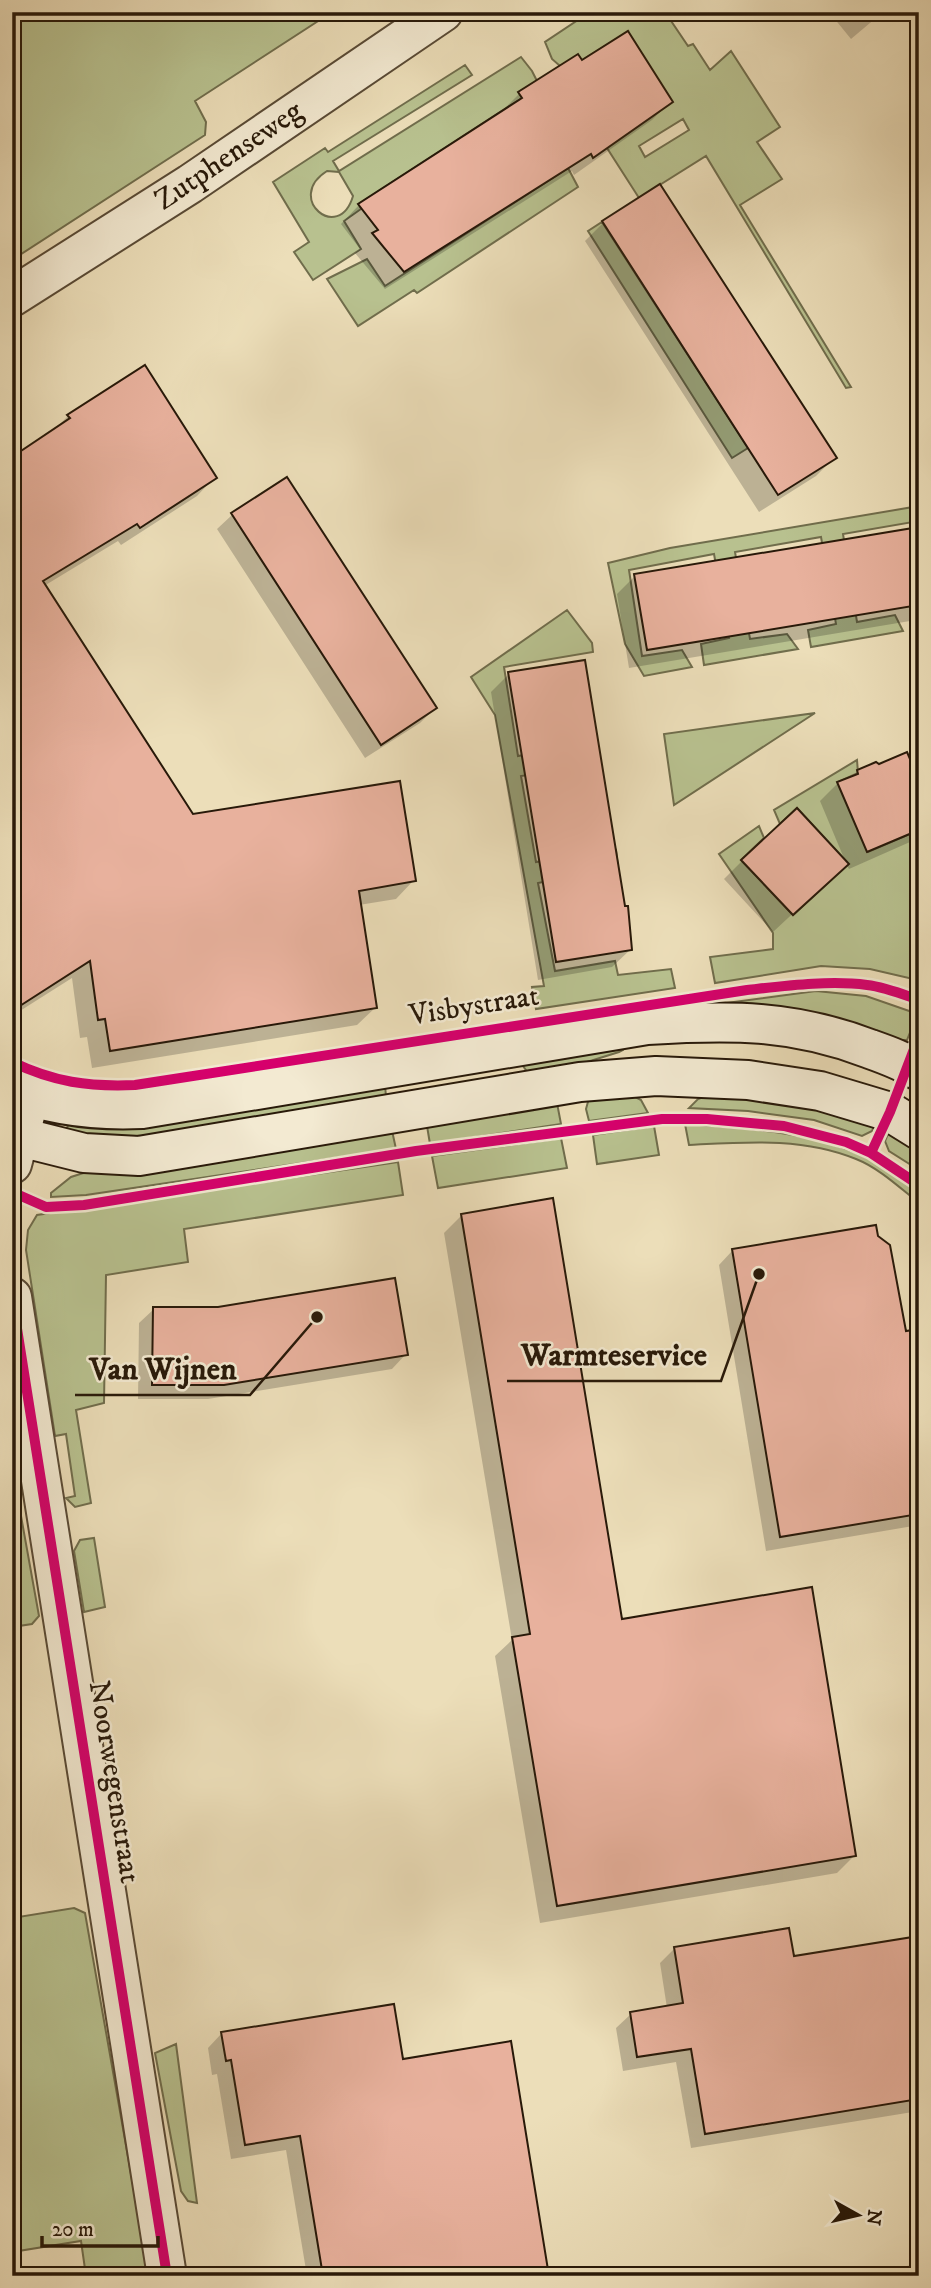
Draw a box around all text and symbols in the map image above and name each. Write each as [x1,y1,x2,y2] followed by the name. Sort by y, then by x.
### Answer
[148,93,310,219] street label: Zutphenseweg
[406,978,541,1035] street label: Visbystraat
[507,1328,721,1381] callout: Warmteservice
[520,1336,707,1376] text: Warmteservice
[75,1342,250,1395] callout: Van Wijnen
[87,1350,237,1390] text: Van Wijnen
[80,1678,148,1886] street label: Noorwegenstraat
[822,2180,892,2250] north arrow
[42,2204,158,2248] scale bar
[861,2208,886,2227] text: N
[52,2217,94,2243] text: 20 m

